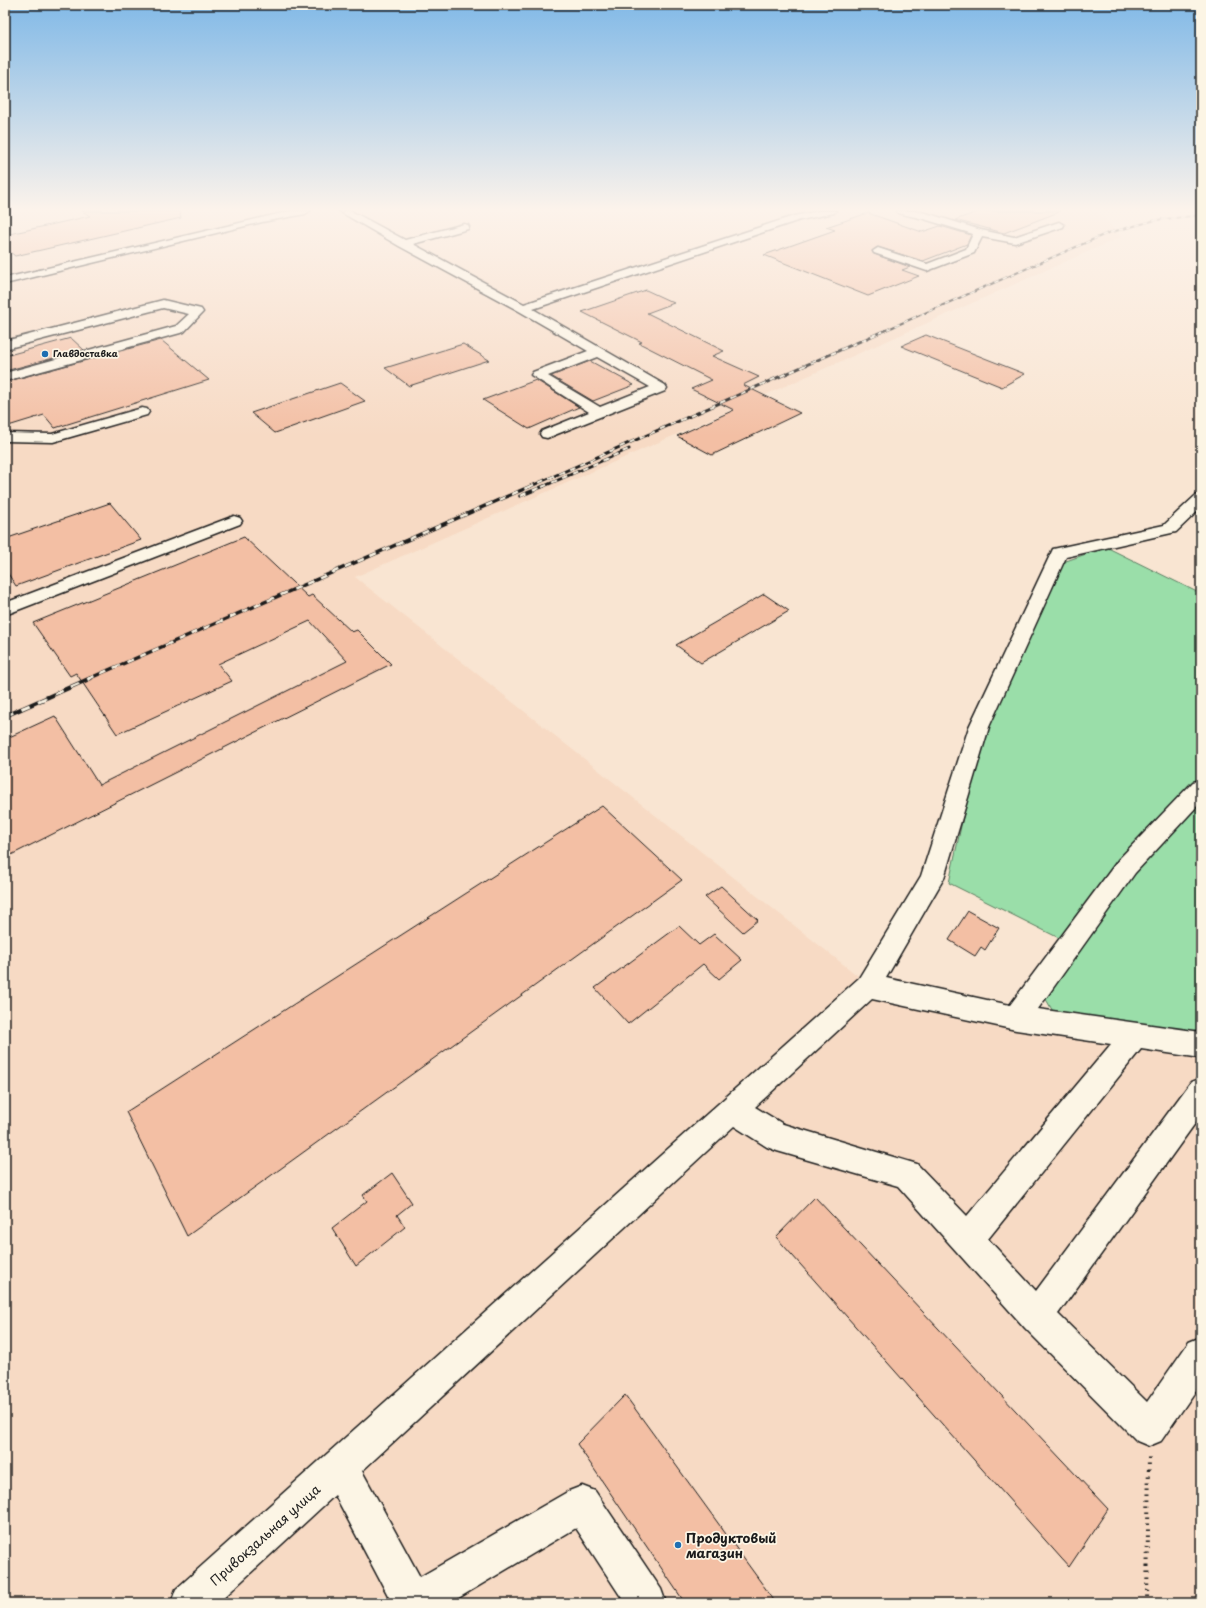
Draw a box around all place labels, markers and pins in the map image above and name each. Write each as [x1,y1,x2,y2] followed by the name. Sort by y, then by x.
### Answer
[53,346,118,360] place label: Главдоставка
[40,349,50,359] marker: Главдоставка
[686,1528,776,1562] place label: Продуктовый магазин
[673,1540,683,1550] marker: Продуктовый магазин

